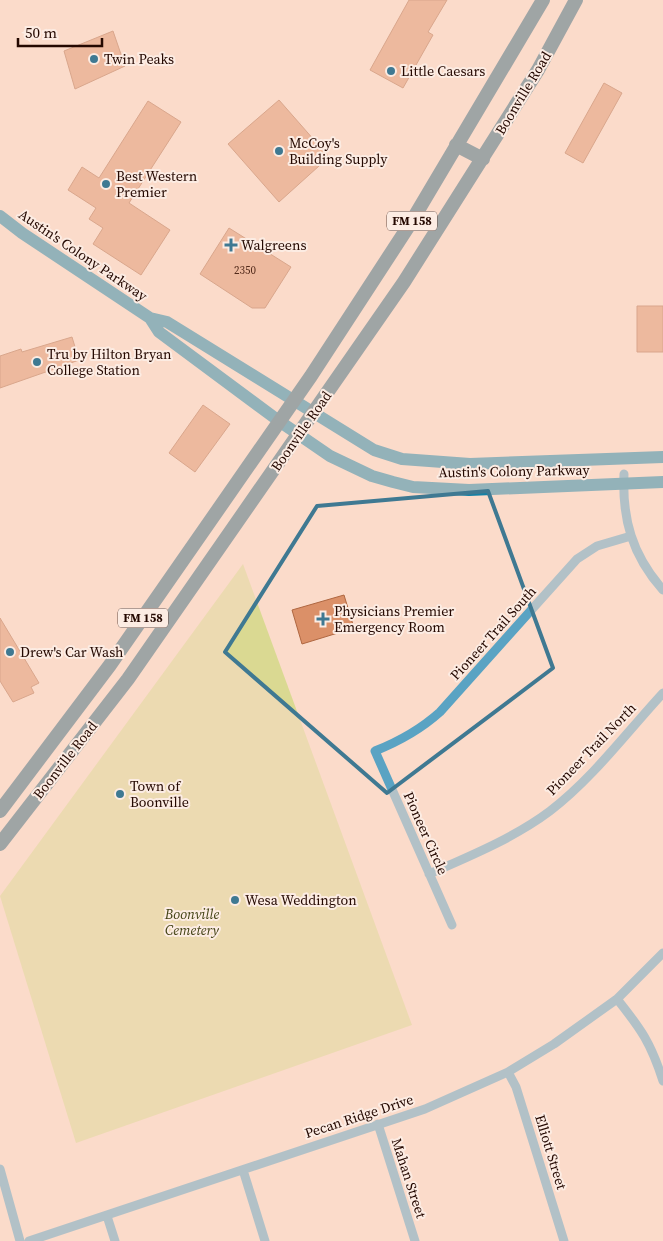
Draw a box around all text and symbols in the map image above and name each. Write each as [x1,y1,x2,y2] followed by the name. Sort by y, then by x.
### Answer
[18,15,101,47] scale bar
[25,22,57,43] text: 50 m
[490,48,556,138] street label: Boonville Road
[104,49,174,69] place label: Twin Peaks
[88,53,100,65] marker: Twin Peaks
[401,61,485,81] place label: Little Caesars
[385,65,397,77] marker: Little Caesars
[289,133,388,169] place label: McCoy's Building Supply
[273,145,285,157] marker: McCoy's Building Supply
[116,166,198,202] place label: Best Western Premier
[100,178,112,190] marker: Best Western Premier
[15,204,152,306] street label: Austin's Colony Parkway
[387,212,437,230] road number: FM 158
[241,235,307,255] place label: Walgreens
[225,239,237,251] marker: Walgreens
[234,263,256,278] house number: 2350
[47,344,172,380] place label: Tru by Hilton Bryan College Station
[31,356,43,368] marker: Tru by Hilton Bryan College Station
[266,387,336,475] street label: Boonville Road
[438,460,591,482] street label: Austin's Colony Parkway
[445,582,541,684] street label: Pioneer Trail South
[334,601,454,637] place label: Physicians Premier Emergency Room
[118,608,168,628] road number: FM 158
[316,612,330,626] marker: Physicians Premier Emergency Room
[20,642,124,662] place label: Drew's Car Wash
[4,646,16,658] marker: Drew's Car Wash
[542,698,640,800] street label: Pioneer Trail North
[28,717,102,803] street label: Boonville Road
[130,776,189,812] place label: Town of Boonville
[114,788,126,800] marker: Town of Boonville
[399,788,453,878] street label: Pioneer Circle
[245,890,357,910] place label: Wesa Weddington
[229,894,241,906] marker: Wesa Weddington
[164,904,219,940] park label: Boonville Cemetery
[302,1089,416,1143] street label: Pecan Ridge Drive
[530,1112,572,1192] street label: Elliott Street
[387,1135,431,1221] street label: Mahan Street

